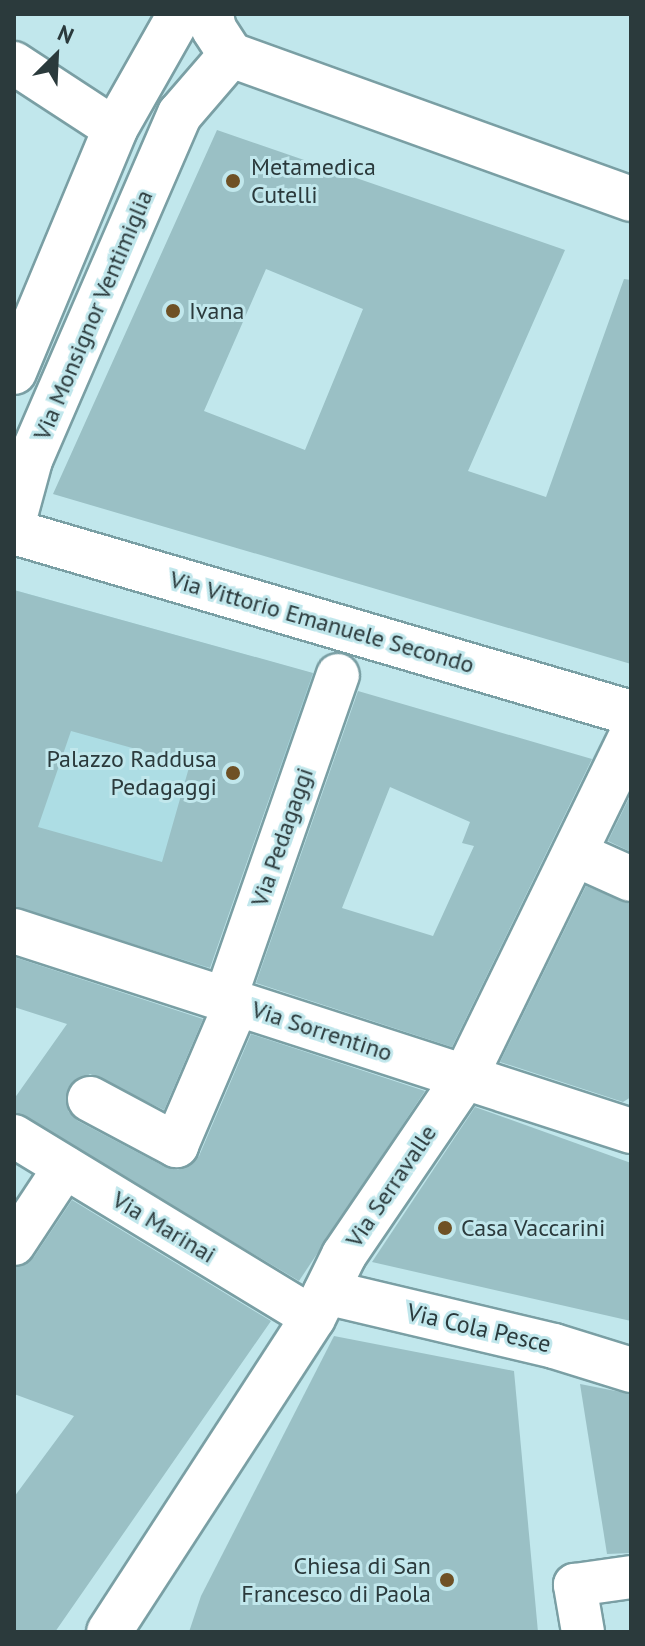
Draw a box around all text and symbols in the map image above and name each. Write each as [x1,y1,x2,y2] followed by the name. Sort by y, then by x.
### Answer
[16,16,96,96] north arrow
[53,18,78,50] text: N
[251,153,376,209] place label: Metamedica Cutelli
[222,170,244,192] marker: Metamedica Cutelli
[27,185,159,445] street label: Via Monsignor Ventimiglia
[189,297,244,325] place label: Ivana
[164,302,182,320] marker: Ivana
[166,565,478,679] street label: Via Vittorio Emanuele Secondo
[47,745,217,801] place label: Palazzo Raddusa Pedagaggi
[224,764,242,782] marker: Palazzo Raddusa Pedagaggi
[245,764,319,910] street label: Via Pedagaggi
[248,995,396,1067] street label: Via Sorrentino
[340,1119,442,1253] street label: Via Serravalle
[107,1185,221,1269] street label: Via Marinai
[461,1214,606,1242] place label: Casa Vaccarini
[436,1219,454,1237] marker: Casa Vaccarini
[404,1297,554,1359] street label: Via Cola Pesce
[241,1552,431,1608] place label: Chiesa di San Francesco di Paola
[438,1571,456,1589] marker: Chiesa di San Francesco di Paola

